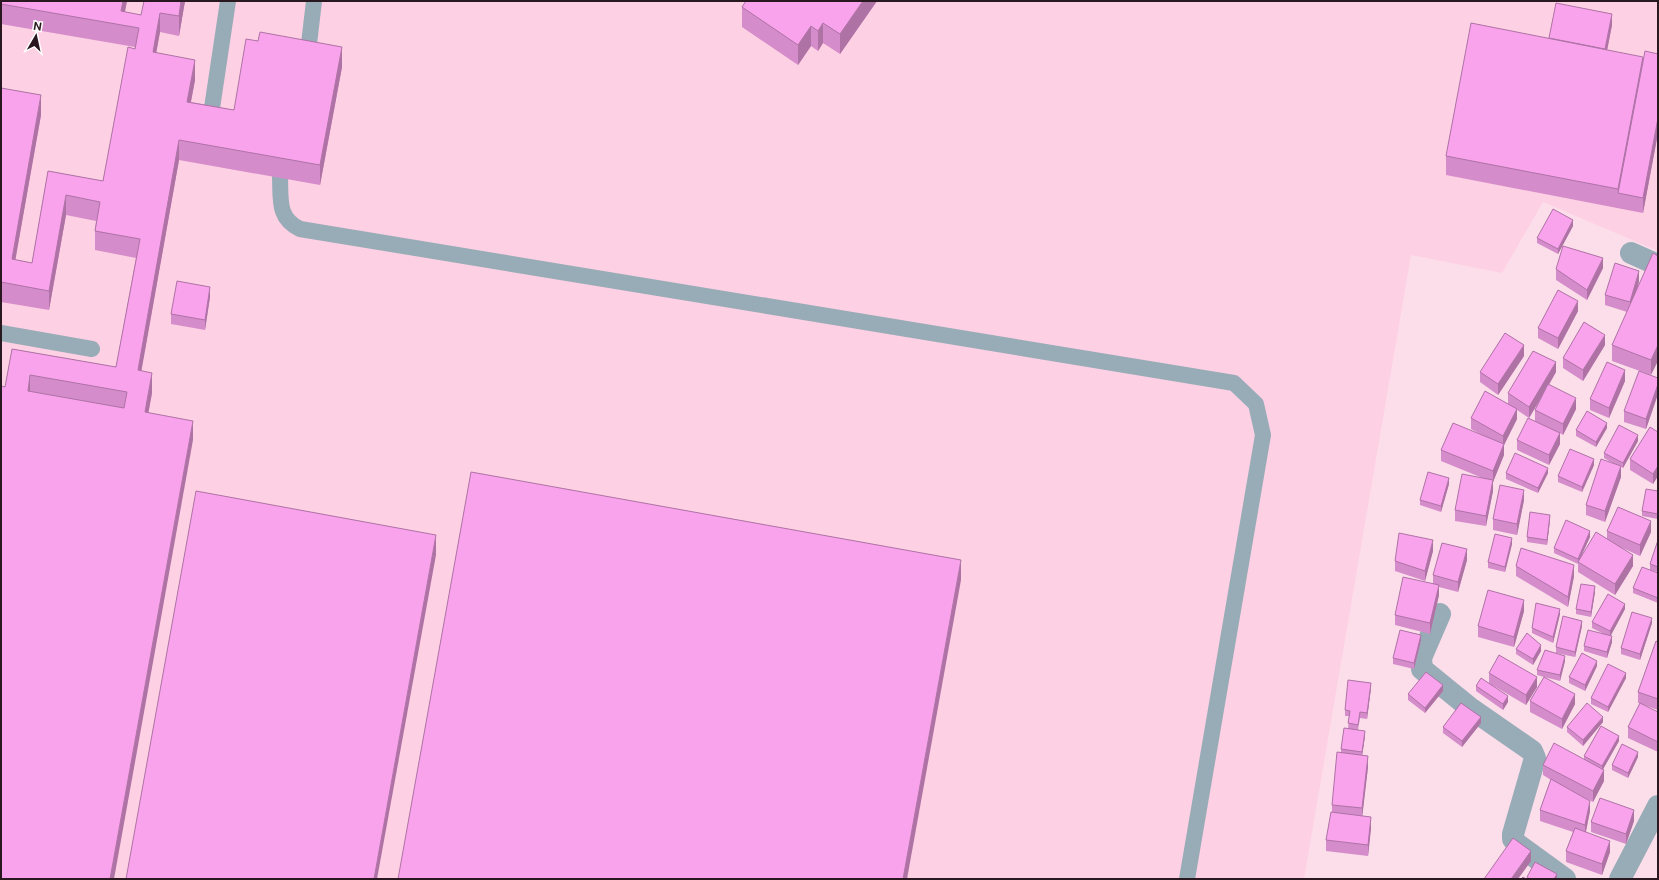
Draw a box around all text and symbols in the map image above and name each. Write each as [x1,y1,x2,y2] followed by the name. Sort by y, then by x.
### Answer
[16,16,56,56] north arrow
[32,20,43,33] text: N

